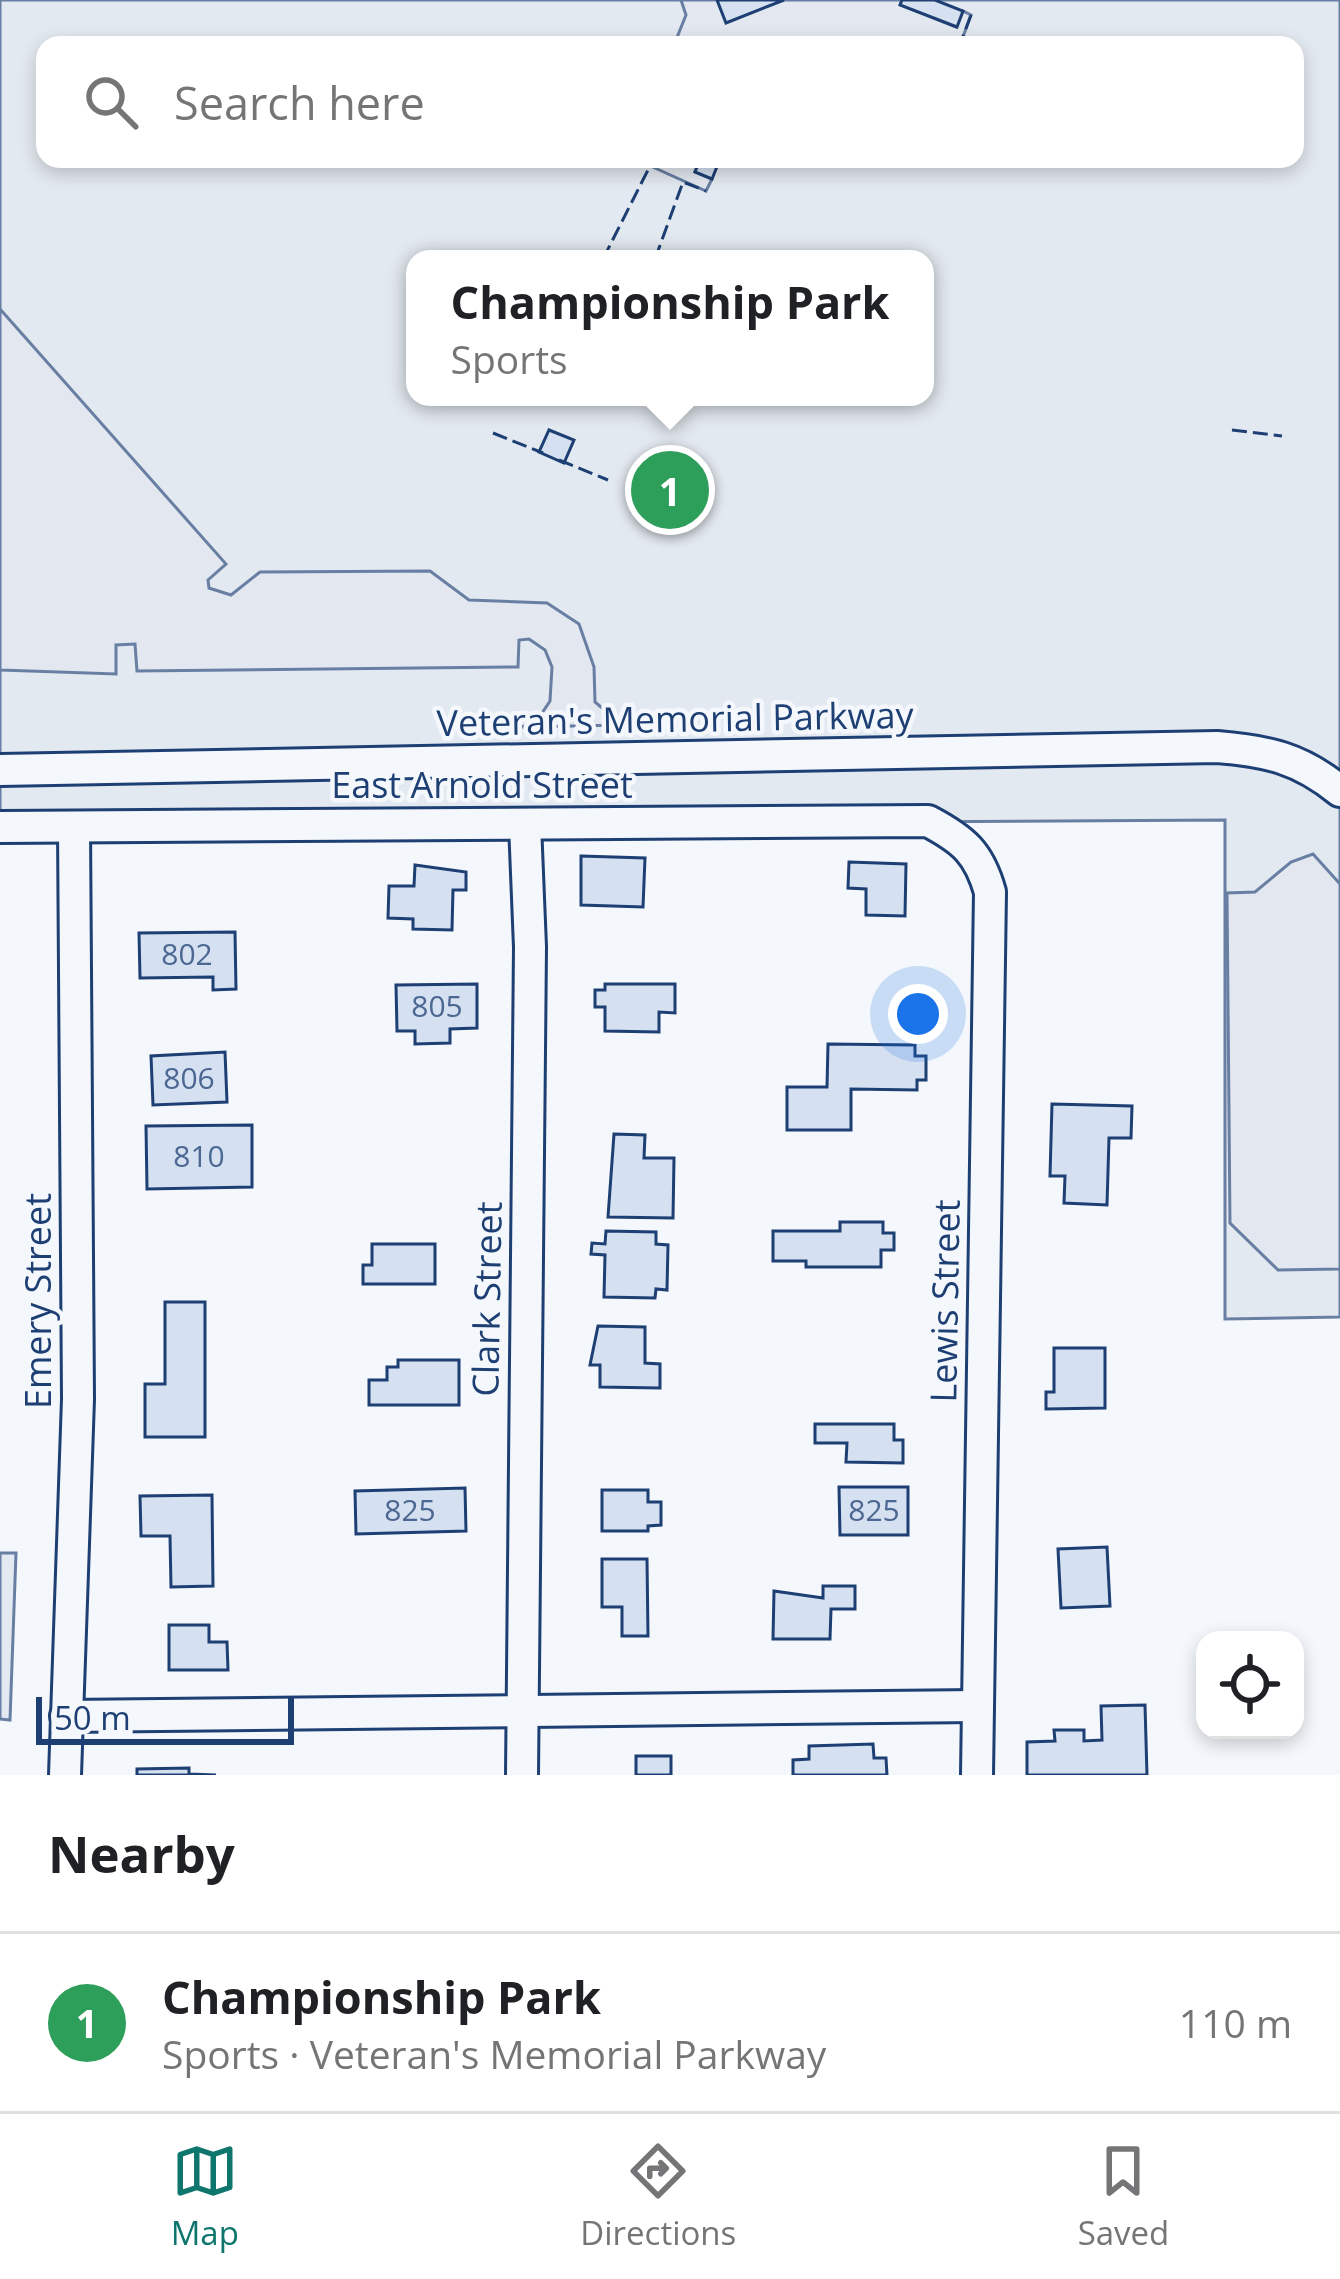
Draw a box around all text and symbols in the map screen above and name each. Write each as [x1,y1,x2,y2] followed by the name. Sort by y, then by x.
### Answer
[36,36,1304,168] search box
[78,69,144,135] icon: search
[174,72,425,133] text: Search here
[406,250,934,406] popup
[451,271,889,332] text: Championship Park
[451,332,568,385] text: Sports
[631,445,709,535] pin: 1
[436,690,915,747] street label: Veteran's Memorial Parkway
[331,760,633,809] street label: East Arnold Street
[161,933,213,974] house number: 802
[888,984,948,1044] your location
[411,985,463,1026] house number: 805
[163,1057,215,1098] house number: 806
[173,1135,225,1176] house number: 810
[13,1193,62,1409] street label: Emery Street
[918,1199,971,1403] street label: Lewis Street
[460,1201,513,1397] street label: Clark Street
[384,1489,436,1530] house number: 825
[848,1489,900,1530] house number: 825
[1196,1631,1304,1739] map controls
[1196,1631,1304,1739] button: locate
[36,1691,294,1744] scale bar
[54,1695,131,1740] text: 50 m
[48,1818,235,1888] text: Nearby
[162,1966,601,2027] text: Championship Park
[76,1996,98,2049] text: 1
[1179,1996,1292,2049] text: 110 m
[162,2027,826,2080] text: Sports · Veteran's Memorial Parkway
[171,2138,239,2255] tab: Map
[580,2138,736,2255] tab: Directions
[1078,2138,1169,2255] tab: Saved

